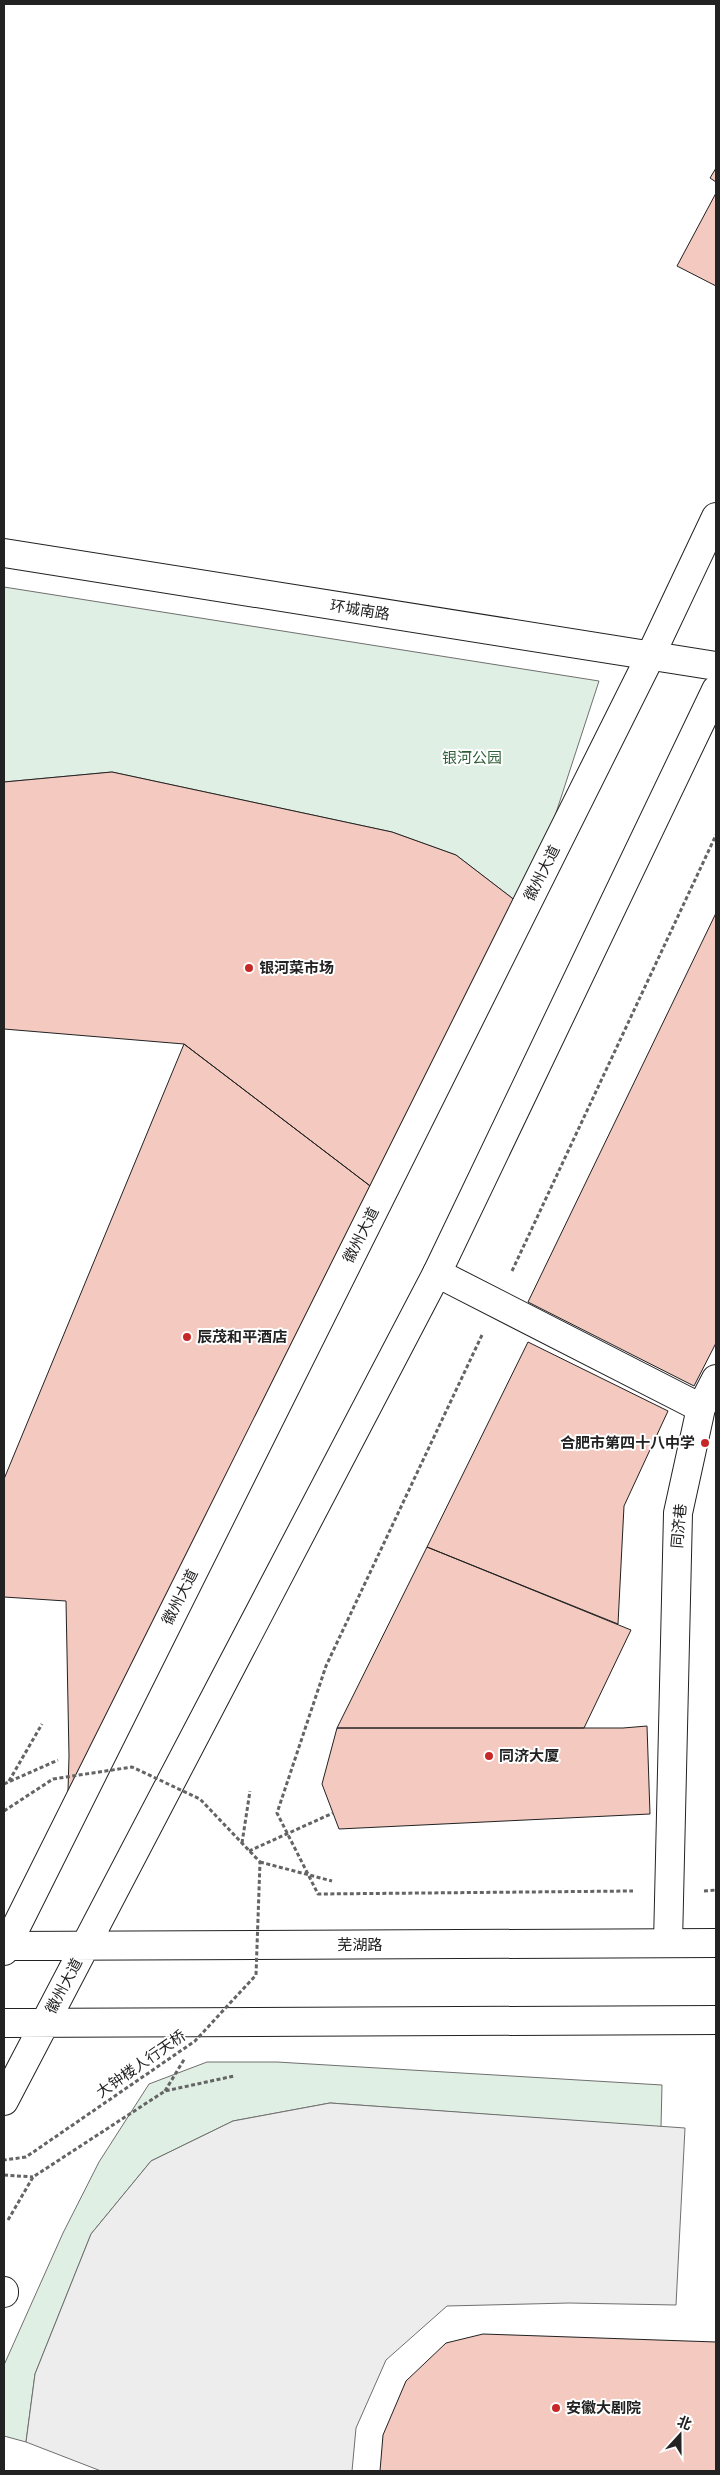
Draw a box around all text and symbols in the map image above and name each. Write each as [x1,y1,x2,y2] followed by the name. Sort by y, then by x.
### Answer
[329,595,391,625] street label: 环城南路
[442,748,502,768] park label: 银河公园
[519,842,565,904] street label: 徽州大道
[259,958,334,978] place label: 银河菜市场
[243,962,255,974] marker: 银河菜市场
[338,1204,384,1266] street label: 徽州大道
[197,1327,287,1347] place label: 辰茂和平酒店
[181,1331,193,1343] marker: 辰茂和平酒店
[560,1433,695,1453] place label: 合肥市第四十八中学
[699,1437,711,1449] marker: 合肥市第四十八中学
[667,1503,691,1549] street label: 同济巷
[157,1566,203,1628] street label: 徽州大道
[499,1746,559,1766] place label: 同济大厦
[483,1750,495,1762] marker: 同济大厦
[337,1935,383,1955] street label: 芜湖路
[41,1955,87,2017] street label: 徽州大道
[92,2026,190,2102] street label: 大钟楼人行天桥
[566,2398,641,2418] place label: 安徽大剧院
[550,2402,562,2414] marker: 安徽大剧院
[655,2410,705,2460] north arrow
[675,2412,694,2435] text: 北

